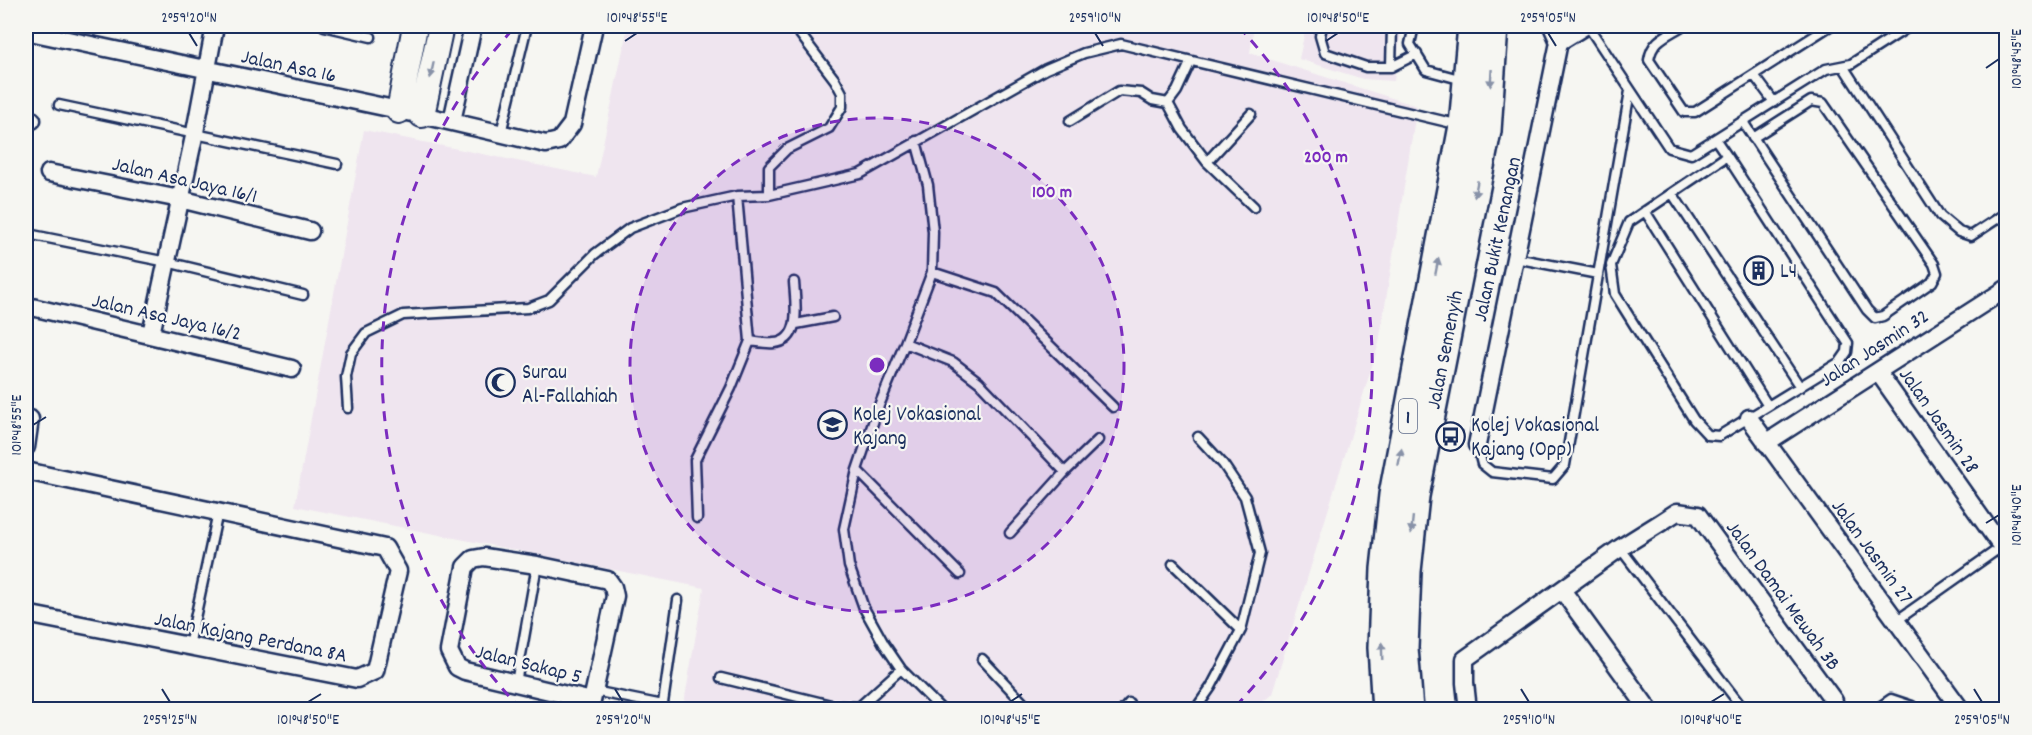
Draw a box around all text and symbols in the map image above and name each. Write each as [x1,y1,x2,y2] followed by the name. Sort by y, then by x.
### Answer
[161,8,217,30] text: 2°59'20"N
[607,8,668,30] text: 101°48'55"E
[1069,8,1121,30] text: 2°59'10"N
[1307,8,1369,30] text: 101°48'50"E
[1520,8,1576,30] text: 2°59'05"N
[2007,29,2029,89] text: 101°48'45"E
[238,43,339,93] street label: Jalan Asa 16
[426,61,436,79] one-way arrow
[1486,69,1495,88] one-way arrow
[1304,146,1348,171] text: 200 m
[109,151,260,213] street label: Jalan Asa Jaya 16/1
[1467,154,1531,325] street label: Jalan Bukit Kenangan
[1471,179,1480,198] one-way arrow
[1032,181,1072,206] text: 100 m
[1743,254,1775,286] building icon: L4
[1433,256,1442,275] one-way arrow
[1780,258,1797,288] place label: L4
[89,287,244,351] street label: Jalan Asa Jaya 16/2
[1420,288,1473,412] street label: Jalan Semenyih
[1815,303,1936,396] street label: Jalan Jasmin 32
[867,355,887,375] centre of rings
[522,359,618,413] place label: Surau Al-Fallahiah
[1890,363,1985,481] street label: Jalan Jasmin 28
[485,367,517,399] mosque icon: Surau Al-Fallahiah
[7,394,29,455] text: 101°48'55"E
[1399,399,1417,433] road number: 1
[853,401,981,455] place label: Kolej Vokasional Kajang
[816,409,848,441] school or university icon: Kolej Vokasional Kajang
[1471,412,1599,466] place label: Kolej Vokasional Kajang (Opp)
[1434,420,1466,452] bus stop icon: Kolej Vokasional Kajang (Opp)
[1396,448,1405,467] one-way arrow
[2007,484,2029,546] text: 101°48'40"E
[1822,494,1919,611] street label: Jalan Jasmin 27
[1407,515,1417,534] one-way arrow
[1717,516,1846,678] street label: Jalan Damai Mewah 3B
[151,606,349,672] street label: Jalan Kajang Perdana 8A
[472,638,585,694] street label: Jalan Sakap 5
[1378,642,1387,661] one-way arrow
[143,710,197,732] text: 2°59'25"N
[277,710,339,732] text: 101°48'50"E
[595,710,651,732] text: 2°59'20"N
[980,710,1040,732] text: 101°48'45"E
[1503,710,1555,732] text: 2°59'10"N
[1680,710,1742,732] text: 101°48'40"E
[1954,710,2010,732] text: 2°59'05"N

